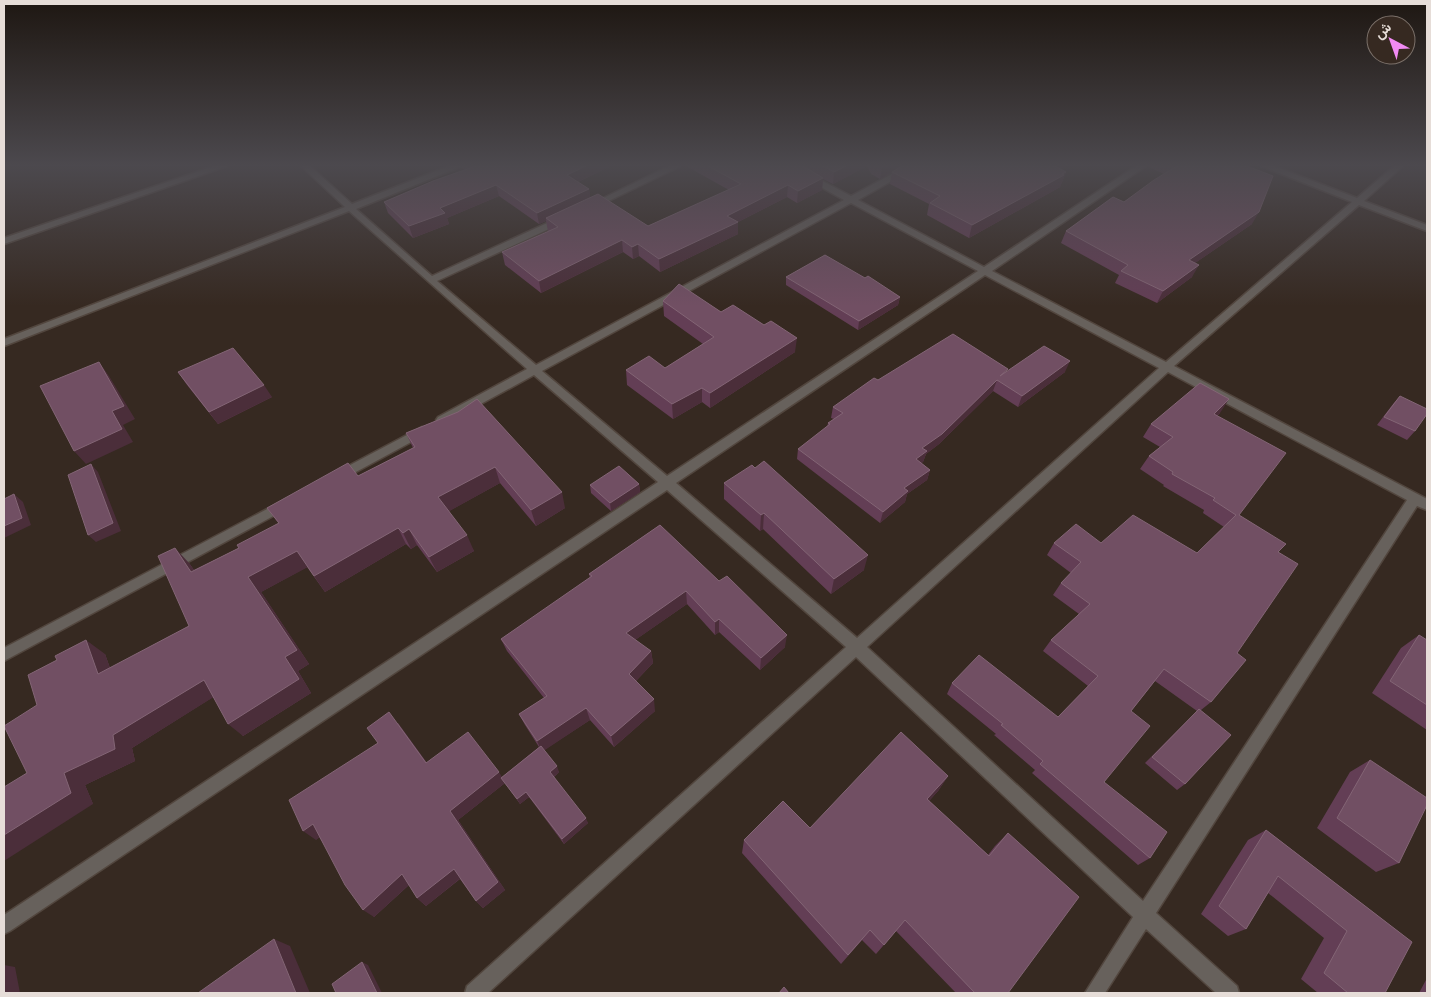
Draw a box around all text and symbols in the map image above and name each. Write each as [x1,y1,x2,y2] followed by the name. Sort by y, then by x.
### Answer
[1366,15,1416,65] north arrow
[1371,19,1395,43] text: ش

